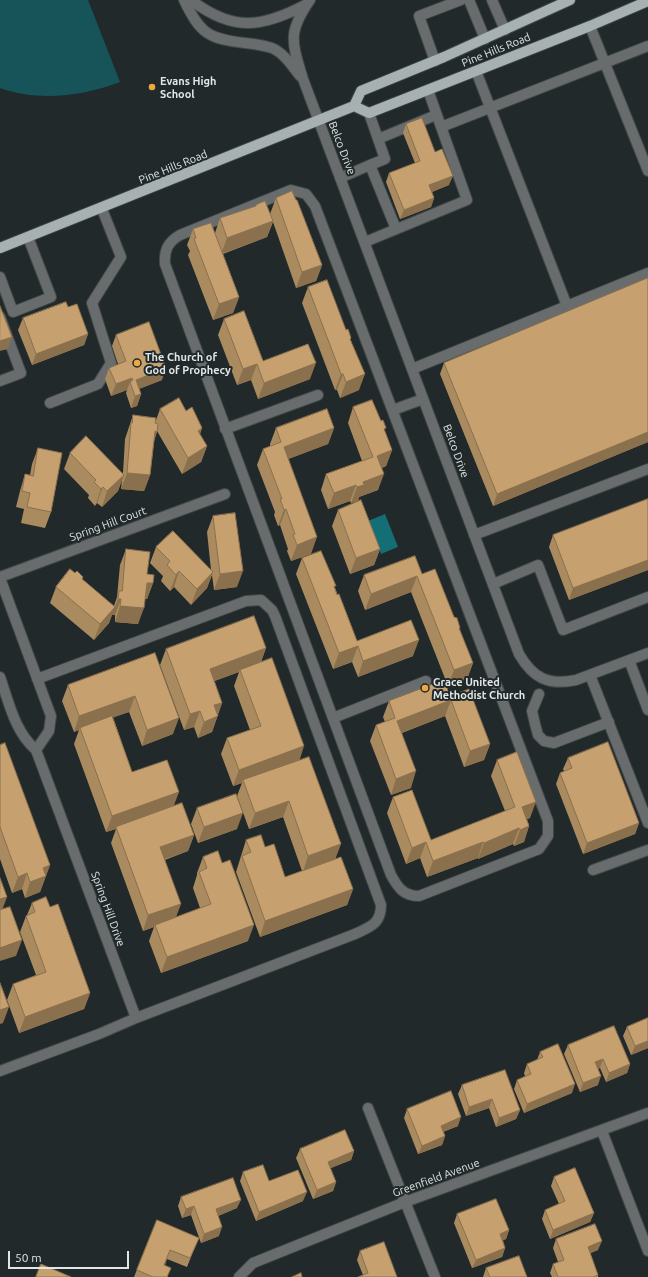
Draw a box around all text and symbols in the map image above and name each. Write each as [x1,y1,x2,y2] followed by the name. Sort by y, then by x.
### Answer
[460,30,532,70] street label: Pine Hills Road
[160,74,216,100] place label: Evans High School
[147,82,157,92] marker: Evans High School
[326,120,358,176] street label: Belco Drive
[137,147,209,187] street label: Pine Hills Road
[145,350,231,376] place label: The Church of God of Prophecy
[132,358,142,368] marker: The Church of God of Prophecy
[440,422,472,480] street label: Belco Drive
[68,504,148,544] street label: Spring Hill Court
[433,675,525,701] place label: Grace United Methodist Church
[420,683,430,693] marker: Grace United Methodist Church
[88,870,128,948] street label: Spring Hill Drive
[391,1156,481,1200] street label: Greenfield Avenue
[10,1243,131,1269] scale bar
[15,1251,42,1264] text: 50 m

